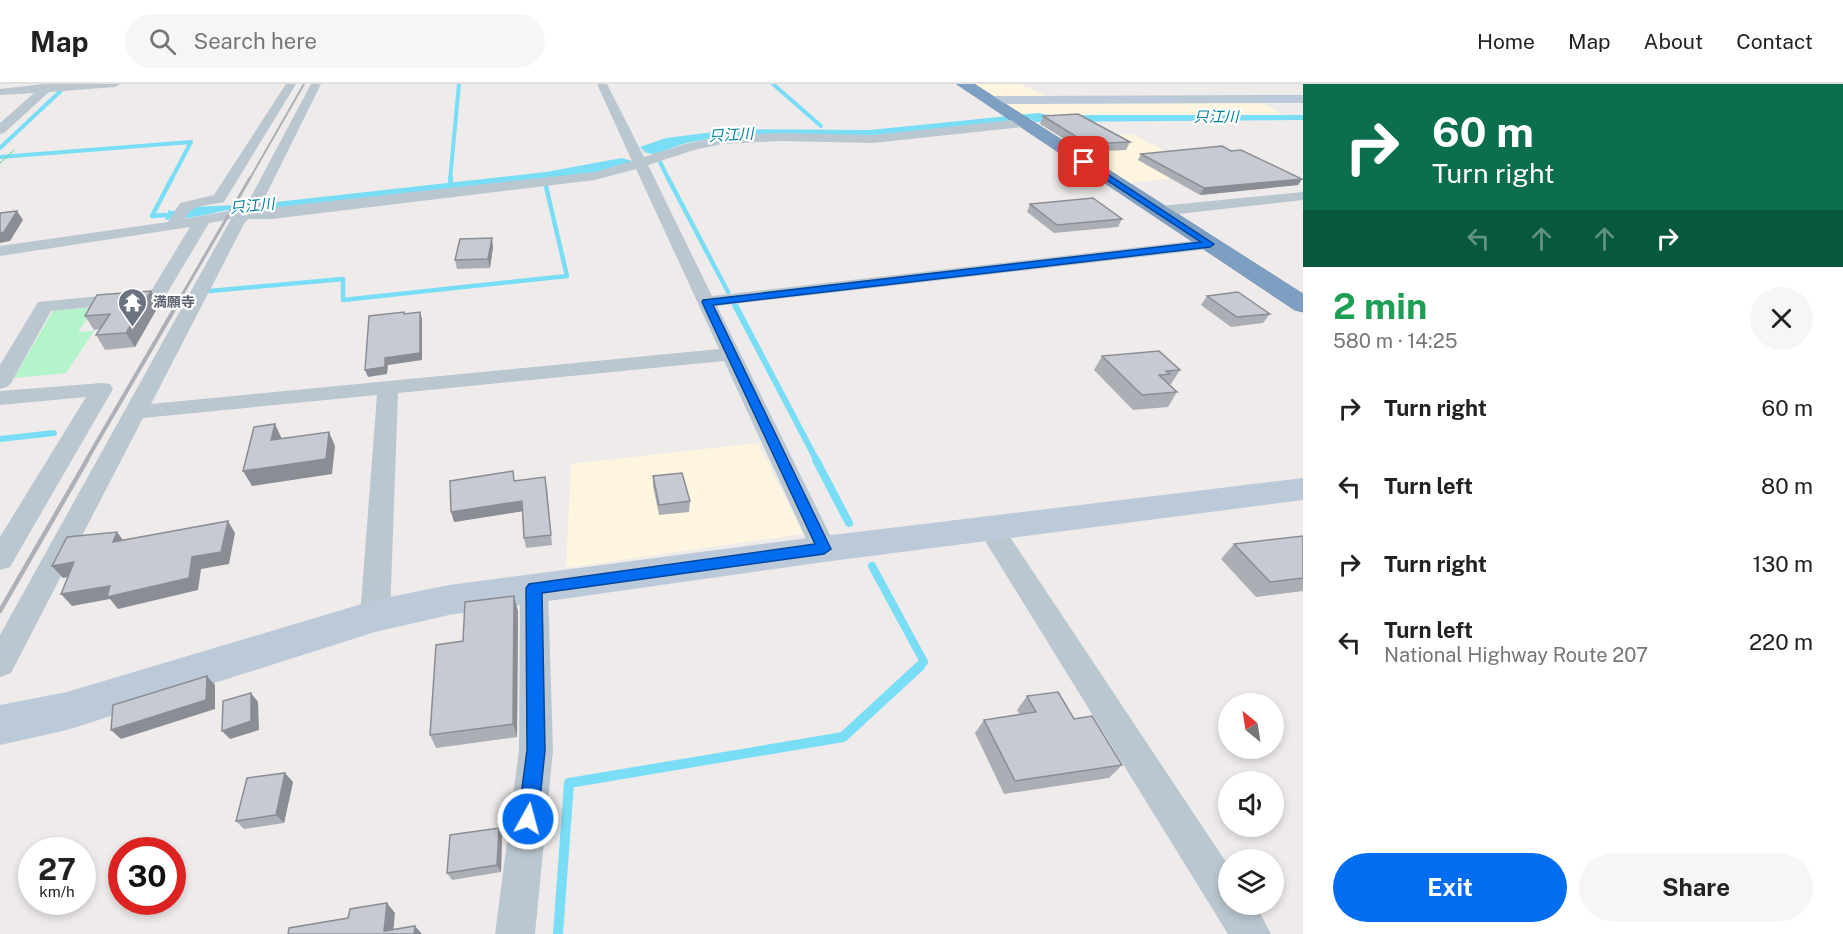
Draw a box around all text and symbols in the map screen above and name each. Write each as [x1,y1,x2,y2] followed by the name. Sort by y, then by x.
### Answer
[125,14,545,68] search box
[30,25,89,58] text: Map
[146,25,179,58] icon: search
[194,28,317,54] text: Search here
[1477,29,1535,54] text: Home
[1568,29,1611,54] text: Map
[1644,29,1703,54] text: About
[1736,29,1813,54] text: Contact
[1432,107,1534,156] text: 60 m
[1193,108,1240,125] water label: 只江川
[1333,108,1411,186] icon: right
[708,125,756,144] water label: 只江川
[1058,136,1109,187] pin
[1067,145,1100,178] icon: arrive
[1432,157,1555,189] text: Turn right
[229,194,277,216] water label: 只江川
[1462,222,1495,255] icon: left
[1525,222,1558,255] icon: ahead
[1588,222,1621,255] icon: ahead
[1651,222,1684,255] icon: right
[1333,285,1427,327] text: 2 min
[116,286,148,328] temple icon: 満願寺
[1750,287,1813,350] button: close
[153,294,195,310] place label: 満願寺
[1333,329,1458,353] text: 580 m · 14:25
[1333,392,1366,425] icon: right
[1384,395,1487,421] text: Turn right
[1762,395,1813,421] text: 60 m
[1333,470,1366,503] icon: left
[1384,473,1473,499] text: Turn left
[1761,473,1813,499] text: 80 m
[1333,548,1366,581] icon: right
[1384,551,1487,577] text: Turn right
[1752,551,1813,577] text: 130 m
[1384,617,1473,643] text: Turn left
[1333,626,1366,659] icon: left
[1749,629,1813,655] text: 220 m
[1384,643,1648,667] text: National Highway Route 207
[1218,693,1284,759] north arrow
[1218,693,1284,915] map controls
[1218,771,1284,837] button: sound
[496,787,560,851] position arrow
[108,837,186,915] speed limit sign: 30
[1218,849,1284,915] button: layers
[38,851,76,887] text: 27
[1333,853,1567,922] button: Exit
[1579,853,1813,922] button: Share
[39,883,75,900] text: km/h

